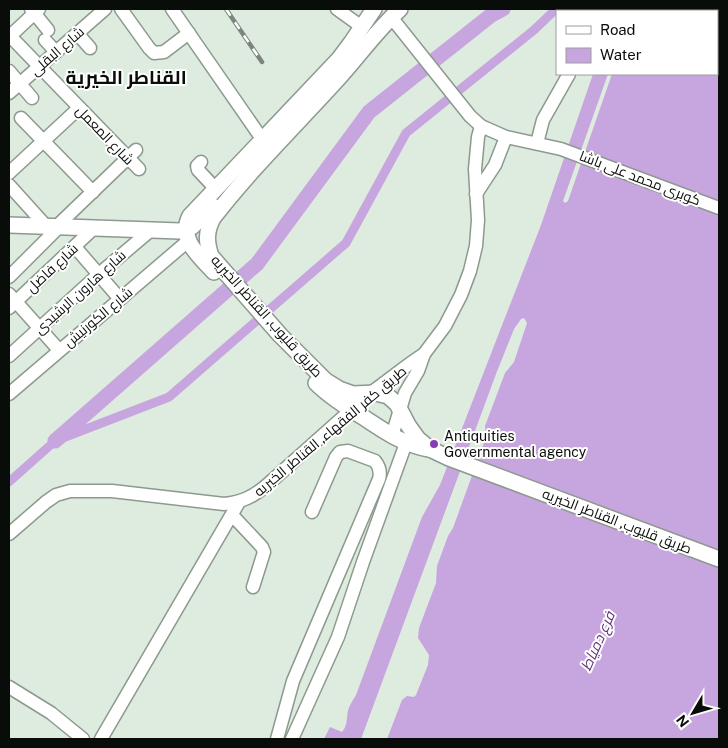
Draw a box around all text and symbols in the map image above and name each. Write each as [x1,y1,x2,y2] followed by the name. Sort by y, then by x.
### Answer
[556,10,718,75] legend
[600,21,636,38] text: Road
[27,23,88,79] street label: شارع البقلى
[600,46,642,63] text: Water
[65,66,187,89] district label: القناطر الخيرية
[72,102,137,168] street label: شارع المعمل
[577,148,703,208] street label: كوبرى محمد على باشا
[23,240,82,297] street label: شارع فاضل
[31,247,130,338] street label: شارع هارون الرشيدى
[207,252,326,381] street label: طريق قليوب, القناطر الخيريه
[61,284,136,351] street label: شارع الكورنيش
[251,363,410,500] street label: طريق كفر الفقهاء, القناطر الخيريه
[444,428,587,460] place label: Antiquities Governmental agency
[428,438,440,450] marker: Antiquities Governmental agency
[540,485,694,558] street label: طريق قليوب, القناطر الخيريه
[577,608,620,674] water label: فرع دمياط
[668,688,718,738] north arrow
[673,712,692,730] text: N

